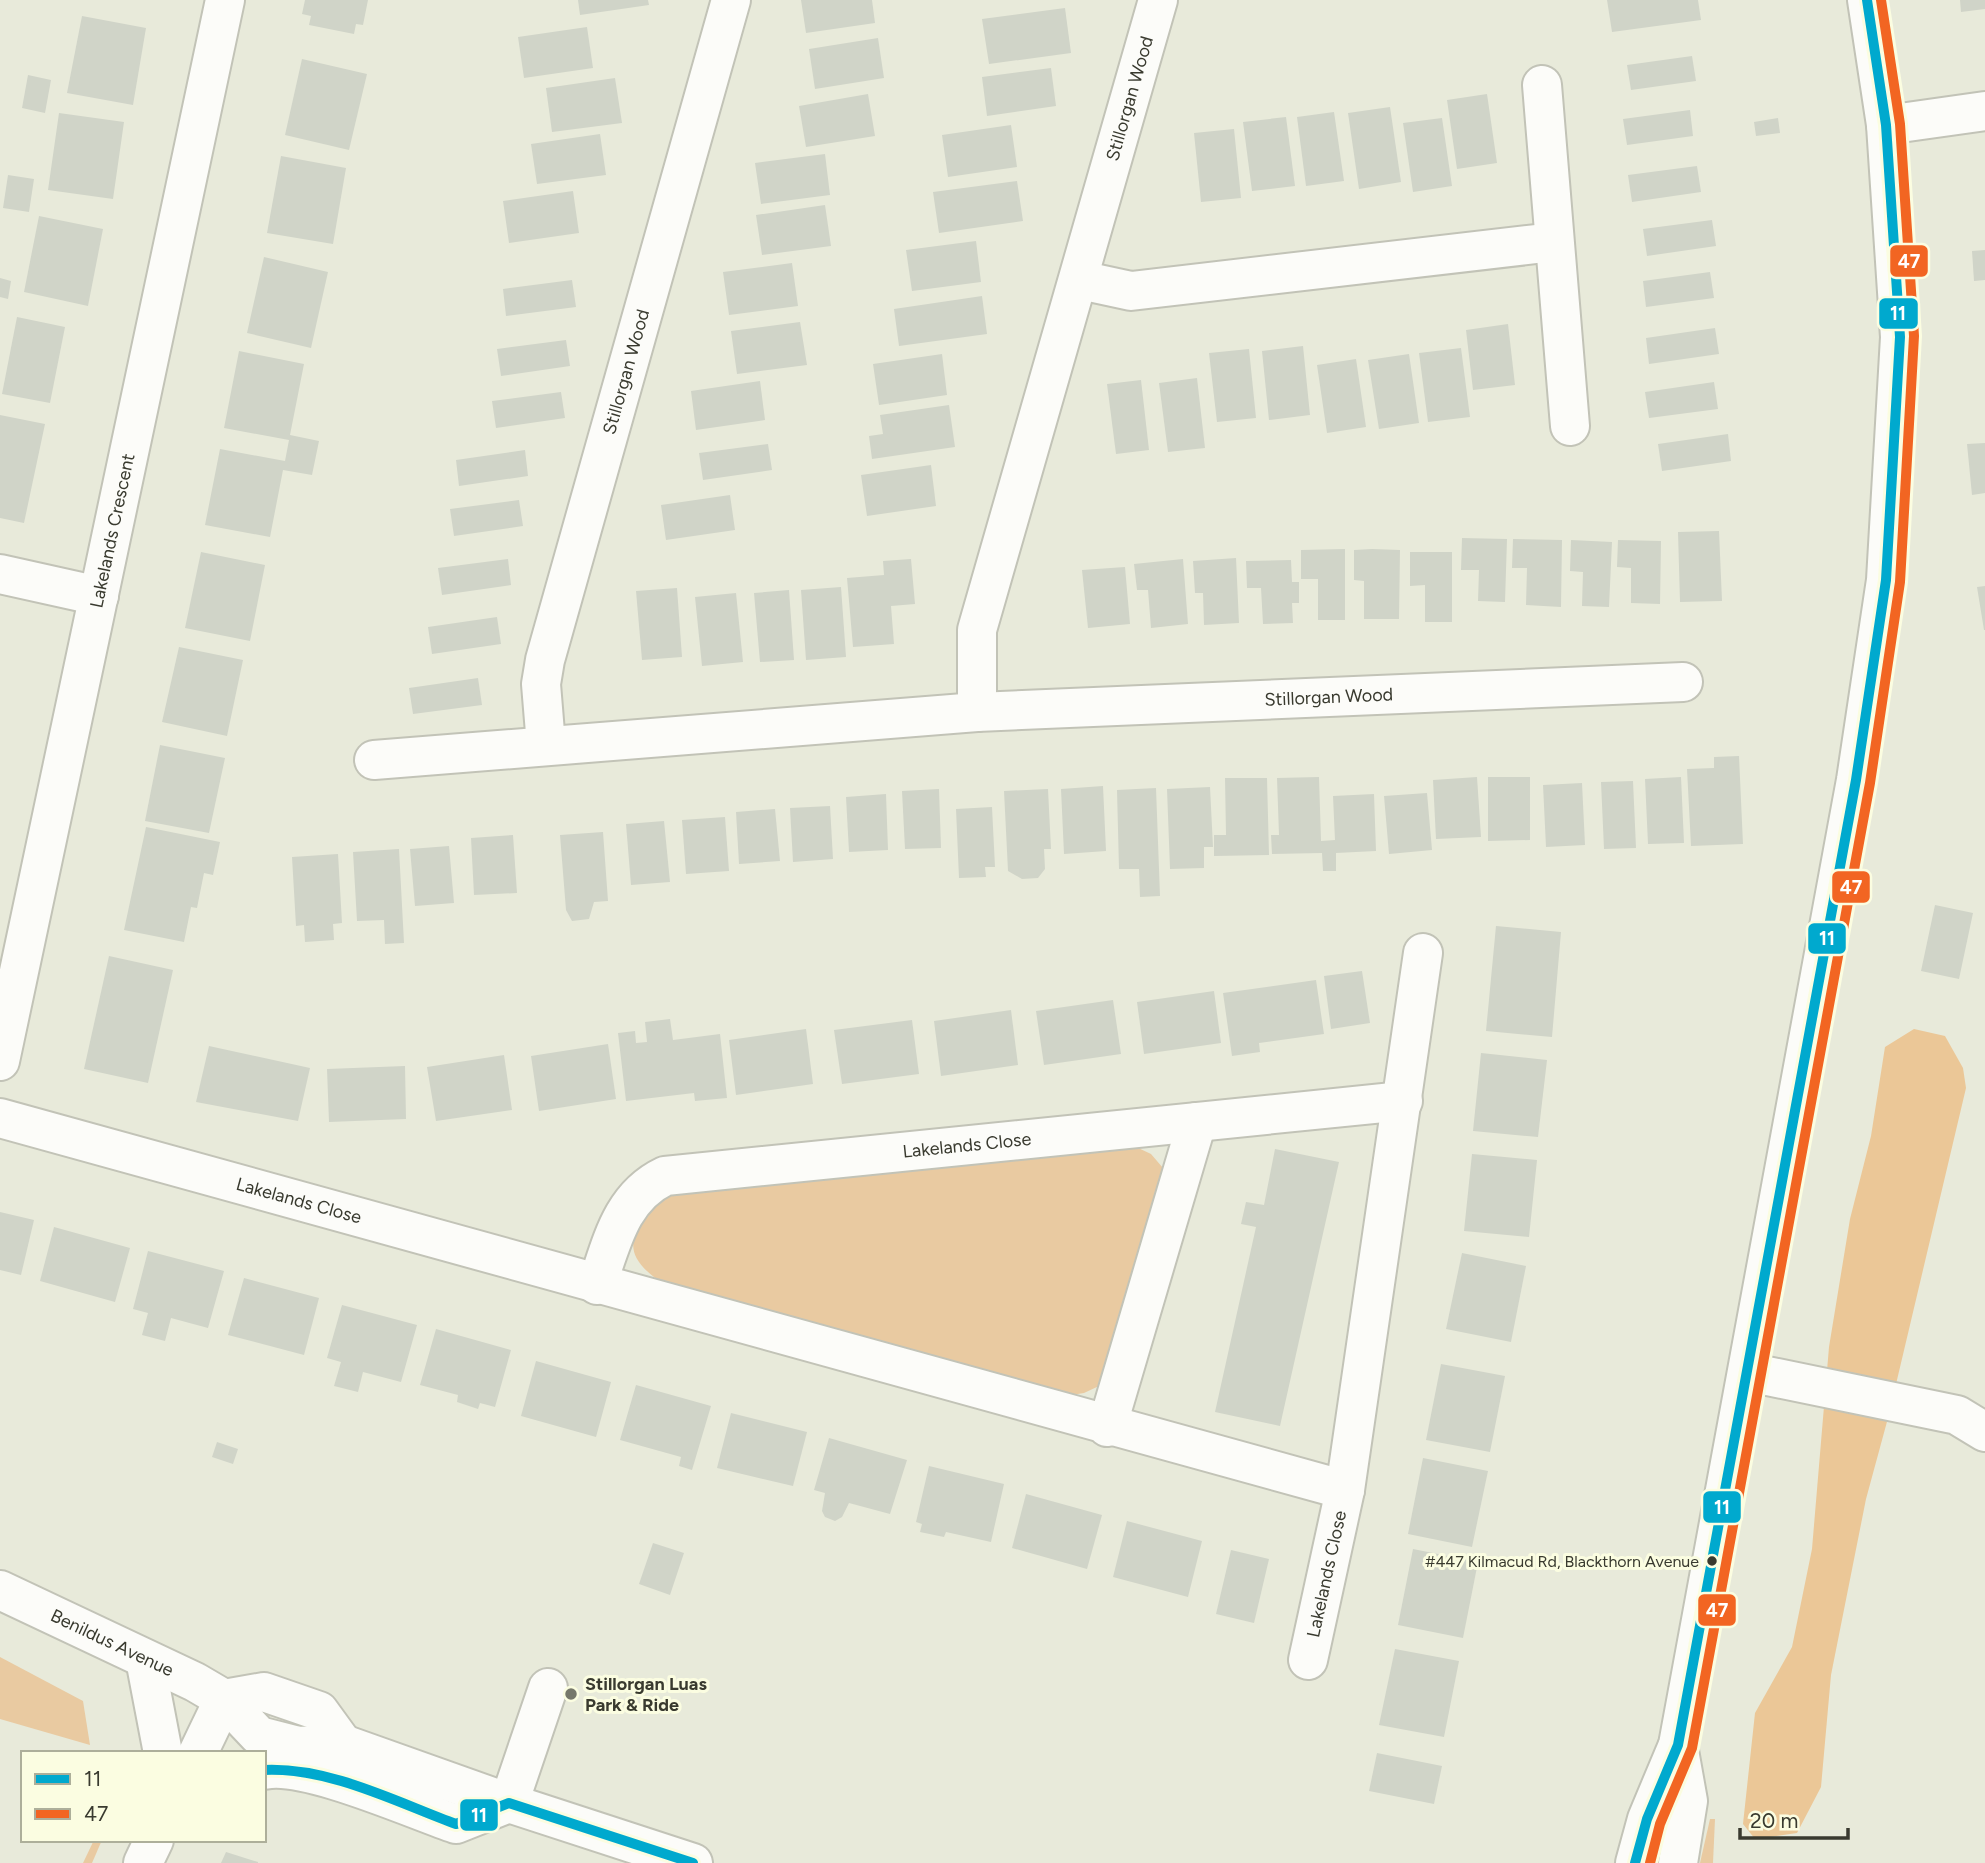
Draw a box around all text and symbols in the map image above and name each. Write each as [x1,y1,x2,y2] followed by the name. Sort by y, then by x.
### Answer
[1101,34,1158,163] street label: Stillorgan Wood
[1889,244,1929,278] line badge: 47
[1898,250,1920,273] text: 47
[1878,297,1919,330] line badge: 11
[1890,302,1906,325] text: 11
[598,307,654,437] street label: Stillorgan Wood
[85,451,140,610] street label: Lakelands Crescent
[1264,683,1394,711] street label: Stillorgan Wood
[1831,870,1871,904] line badge: 47
[1840,876,1862,899] text: 47
[1807,922,1847,955] line badge: 11
[1819,927,1835,950] text: 11
[901,1128,1032,1163] street label: Lakelands Close
[234,1173,364,1229] street label: Lakelands Close
[1702,1490,1742,1524] line badge: 11
[1714,1496,1730,1519] text: 11
[1302,1508,1351,1639] street label: Lakelands Close
[1425,1552,1699,1571] place label: #447 Kilmacud Rd, Blackthorn Avenue
[1705,1554,1719,1568] marker: #447 Kilmacud Rd, Blackthorn Avenue
[1697,1593,1737,1627] line badge: 47
[1706,1599,1728,1622] text: 47
[47,1605,177,1681] street label: Benildus Avenue
[585,1673,707,1716] place label: Stillorgan Luas Park & Ride
[563,1686,579,1702] marker: Stillorgan Luas Park & Ride
[21,1751,266,1842] legend
[84,1766,101,1791] text: 11
[1740,1797,1848,1841] scale bar
[459,1798,499,1832] line badge: 11
[84,1801,108,1826] text: 47
[471,1804,487,1827] text: 11
[1750,1808,1798,1833] text: 20 m

